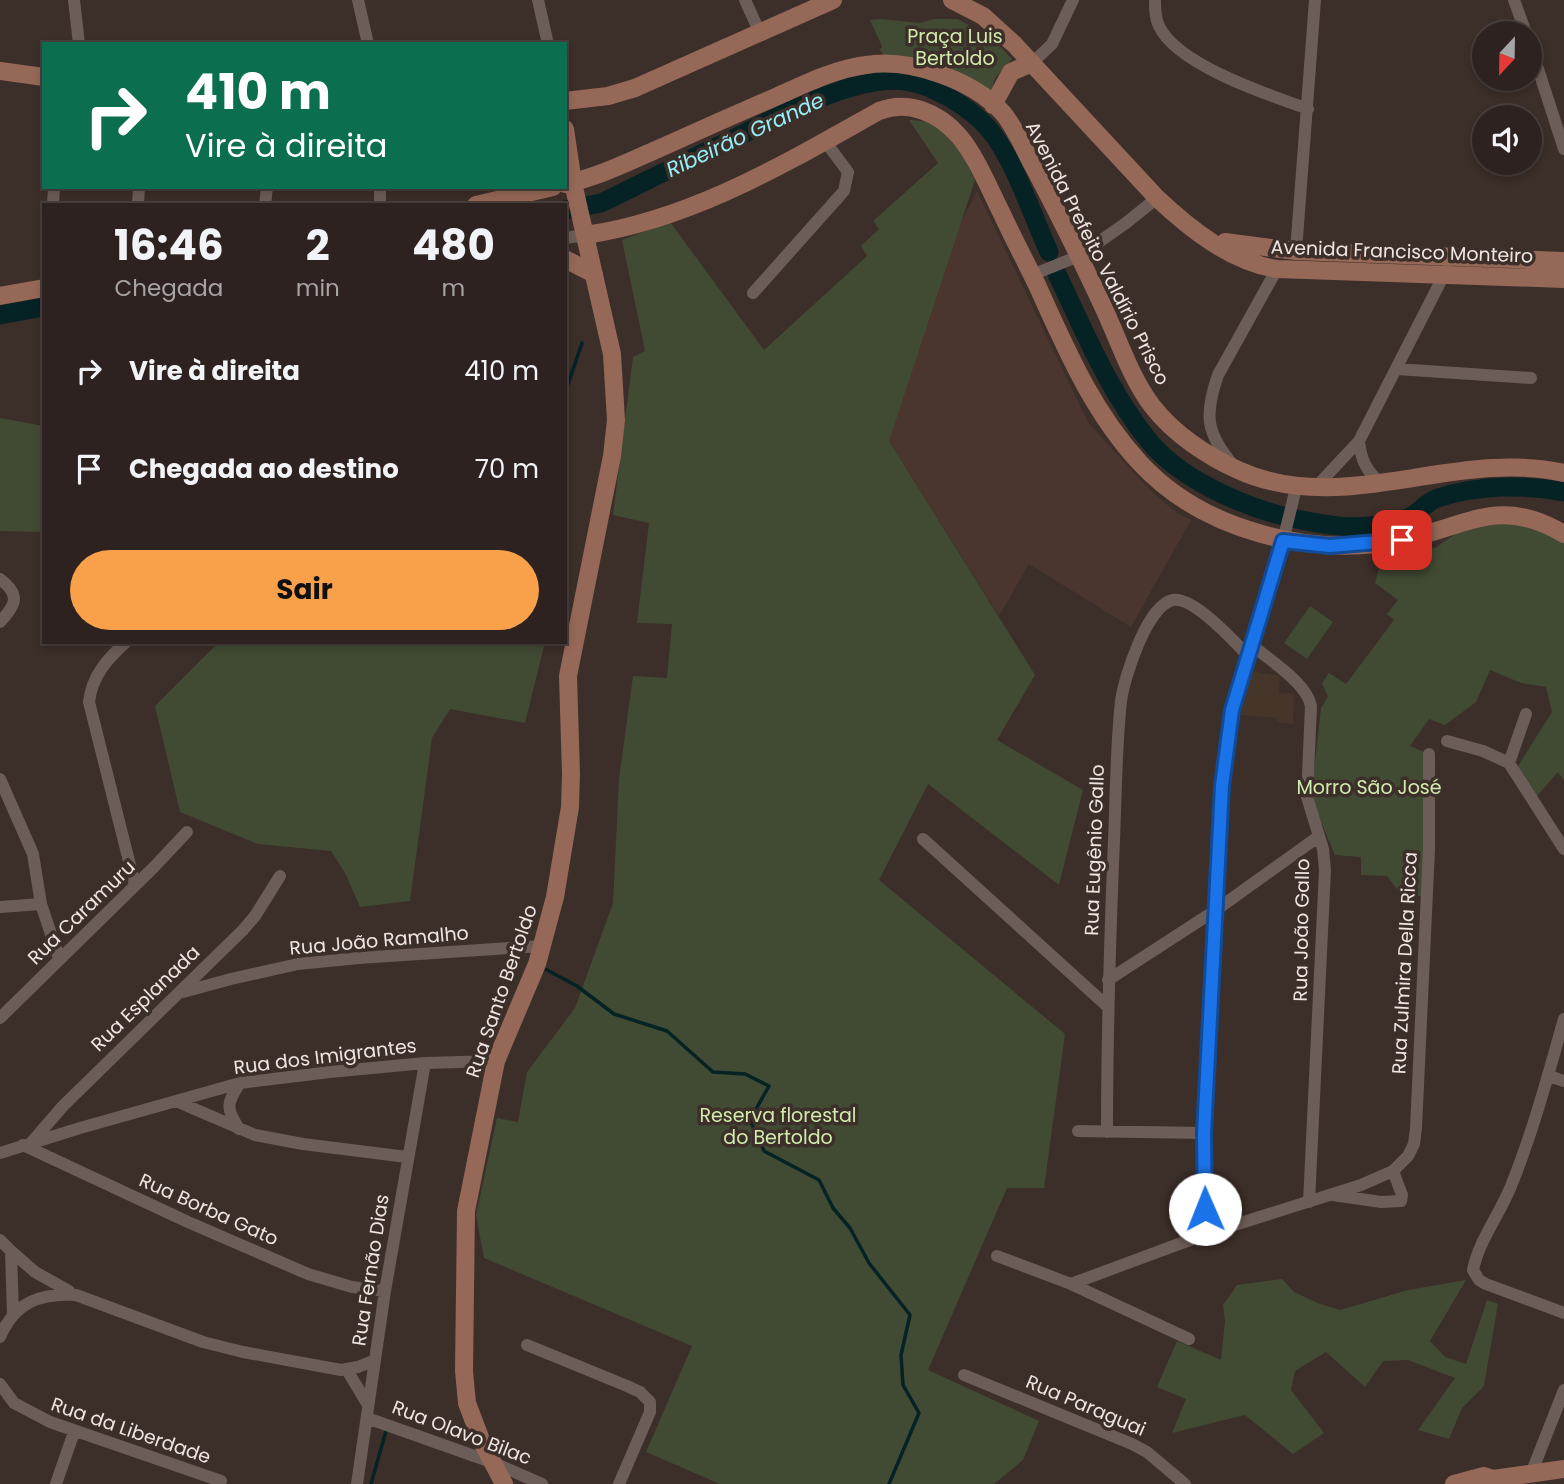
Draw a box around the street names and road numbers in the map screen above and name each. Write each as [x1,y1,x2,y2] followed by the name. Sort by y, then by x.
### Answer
[1019,117,1176,390] street label: Avenida Prefeito Valdírio Prisco
[1270,233,1534,270] street label: Avenida Francisco Monteiro
[1078,764,1111,936] street label: Rua Eugênio Gallo
[1385,851,1424,1075] street label: Rua Zulmira Della Ricca
[22,854,141,971] street label: Rua Caramuru
[1287,858,1316,1002] street label: Rua João Gallo
[459,901,544,1081] street label: Rua Santo Bertoldo
[288,919,470,962] street label: Rua João Ramalho
[85,939,206,1058] street label: Rua Esplanada
[232,1032,418,1081] street label: Rua dos Imigrantes
[135,1167,283,1252] street label: Rua Borba Gato
[345,1192,396,1348] street label: Rua Fernão Dias
[1022,1368,1150,1443] street label: Rua Paraguai
[47,1390,214,1470] street label: Rua da Liberdade
[388,1393,535,1471] street label: Rua Olavo Bilac

